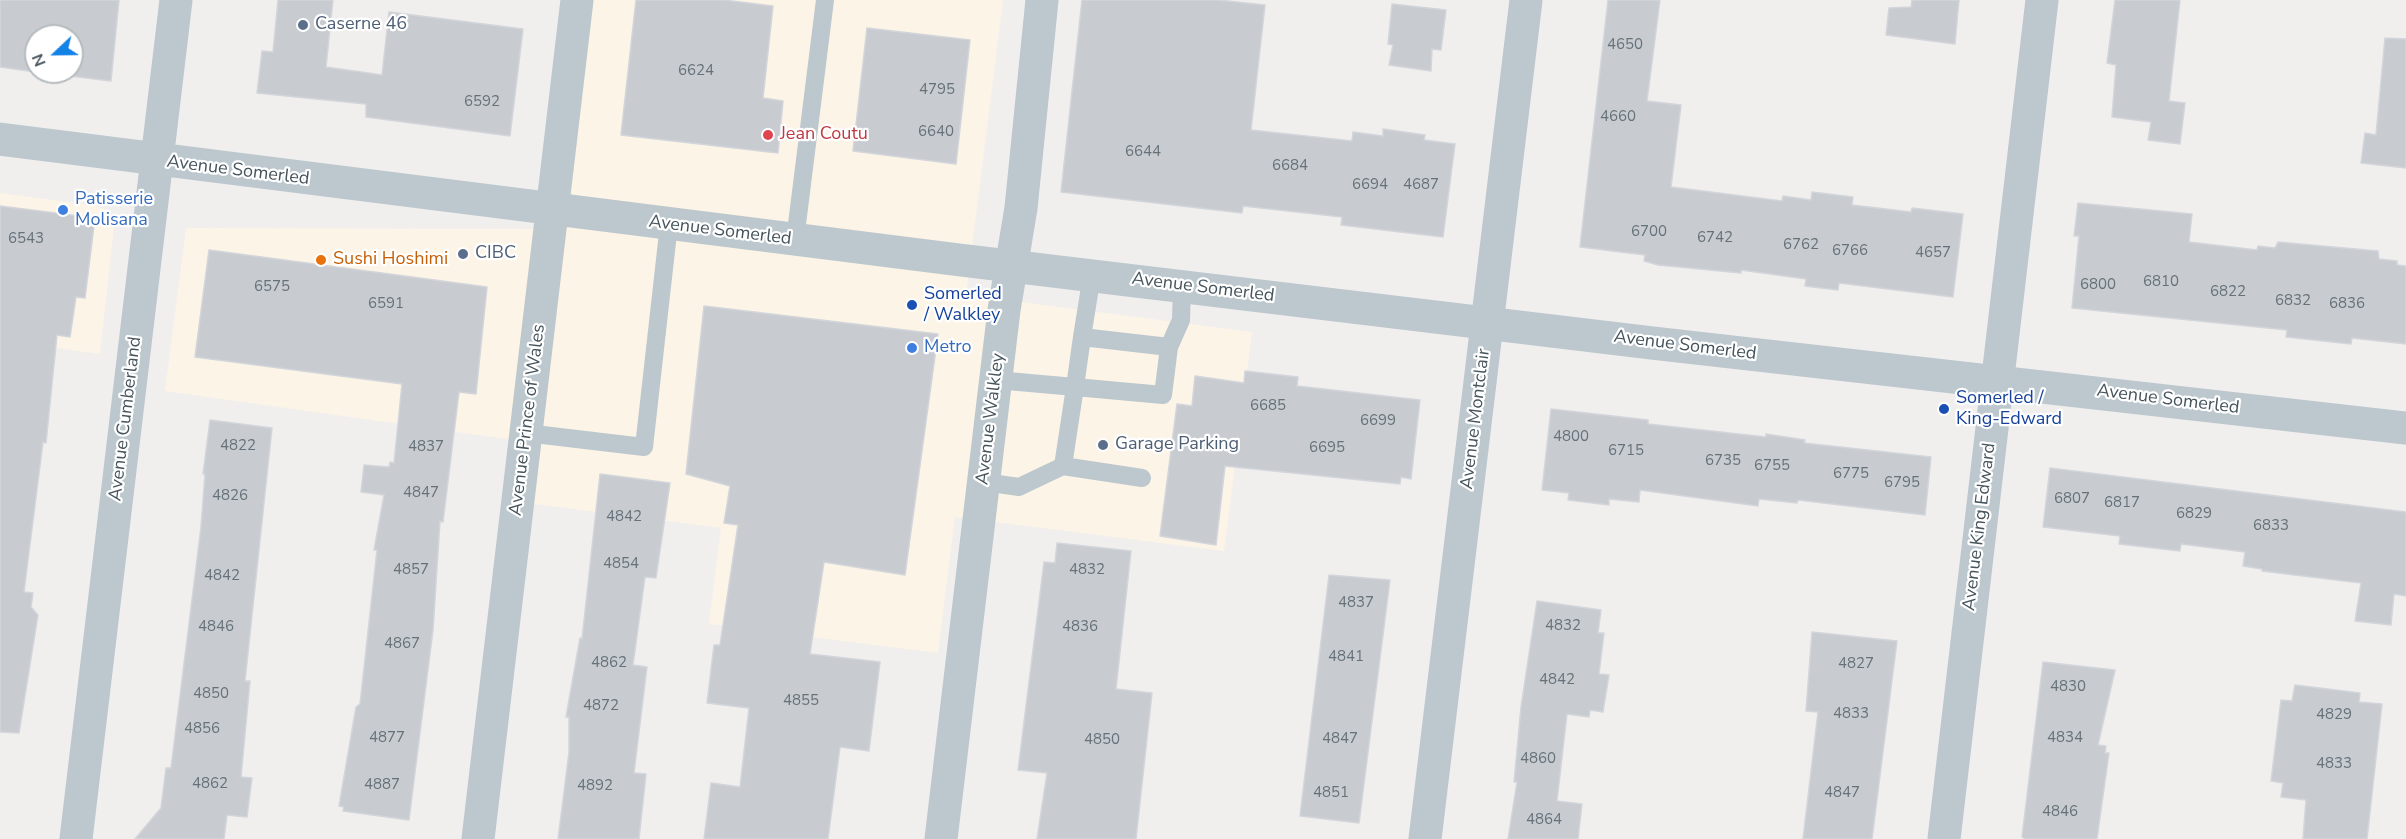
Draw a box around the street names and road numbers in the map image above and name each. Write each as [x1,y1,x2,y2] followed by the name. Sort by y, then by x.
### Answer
[165,152,311,190] street label: Avenue Somerled
[647,212,793,250] street label: Avenue Somerled
[1130,269,1276,307] street label: Avenue Somerled
[506,323,550,517] street label: Avenue Prince of Wales
[1612,327,1758,365] street label: Avenue Somerled
[105,336,147,502] street label: Avenue Cumberland
[1457,347,1495,491] street label: Avenue Montclair
[972,352,1010,486] street label: Avenue Walkley
[2095,381,2241,419] street label: Avenue Somerled
[1959,442,2001,612] street label: Avenue King Edward

